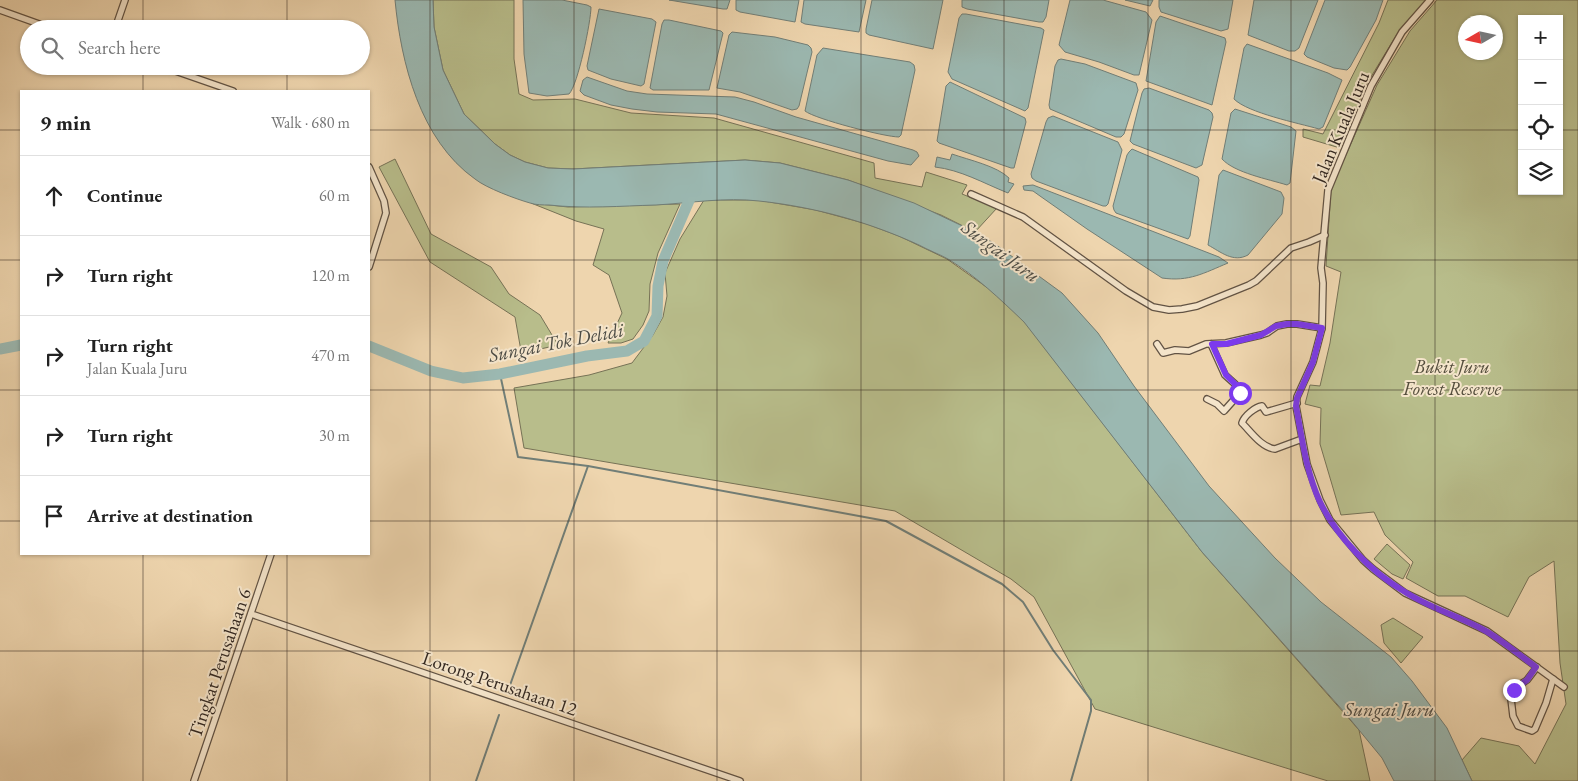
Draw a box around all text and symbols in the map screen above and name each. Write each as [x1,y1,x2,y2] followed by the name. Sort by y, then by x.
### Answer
[1458,15,1503,60] north arrow
[1518,15,1563,195] map controls
[1518,15,1563,60] button: +
[20,20,370,75] search box
[38,34,66,62] icon: search
[78,35,160,60] text: Search here
[1518,60,1563,105] button: −
[1305,67,1375,189] street label: Jalan Kuala Juru
[1518,105,1563,150] button: locate
[40,109,91,136] text: 9 min
[271,112,350,133] text: Walk · 680 m
[1518,150,1563,195] button: layers
[40,182,68,210] icon: ahead
[87,183,162,208] text: Continue
[319,185,350,206] text: 60 m
[956,213,1045,288] water label: Sungai Juru
[40,262,68,290] icon: right
[87,263,173,288] text: Turn right
[311,265,350,286] text: 120 m
[485,316,627,368] water label: Sungai Tok Delidi
[87,333,173,358] text: Turn right
[40,342,68,370] icon: right
[311,345,350,366] text: 470 m
[1402,354,1501,401] park label: Bukit Juru Forest Reserve
[87,358,187,379] text: Jalan Kuala Juru
[1229,382,1252,405] route start
[40,422,68,450] icon: right
[87,423,173,448] text: Turn right
[319,425,350,446] text: 30 m
[40,502,68,530] icon: arrive
[87,503,253,528] text: Arrive at destination
[182,585,257,741] street label: Tingkat Perusahaan 6
[419,645,581,722] street label: Lorong Perusahaan 12
[1503,679,1526,702] route end
[1343,696,1434,722] water label: Sungai Juru

